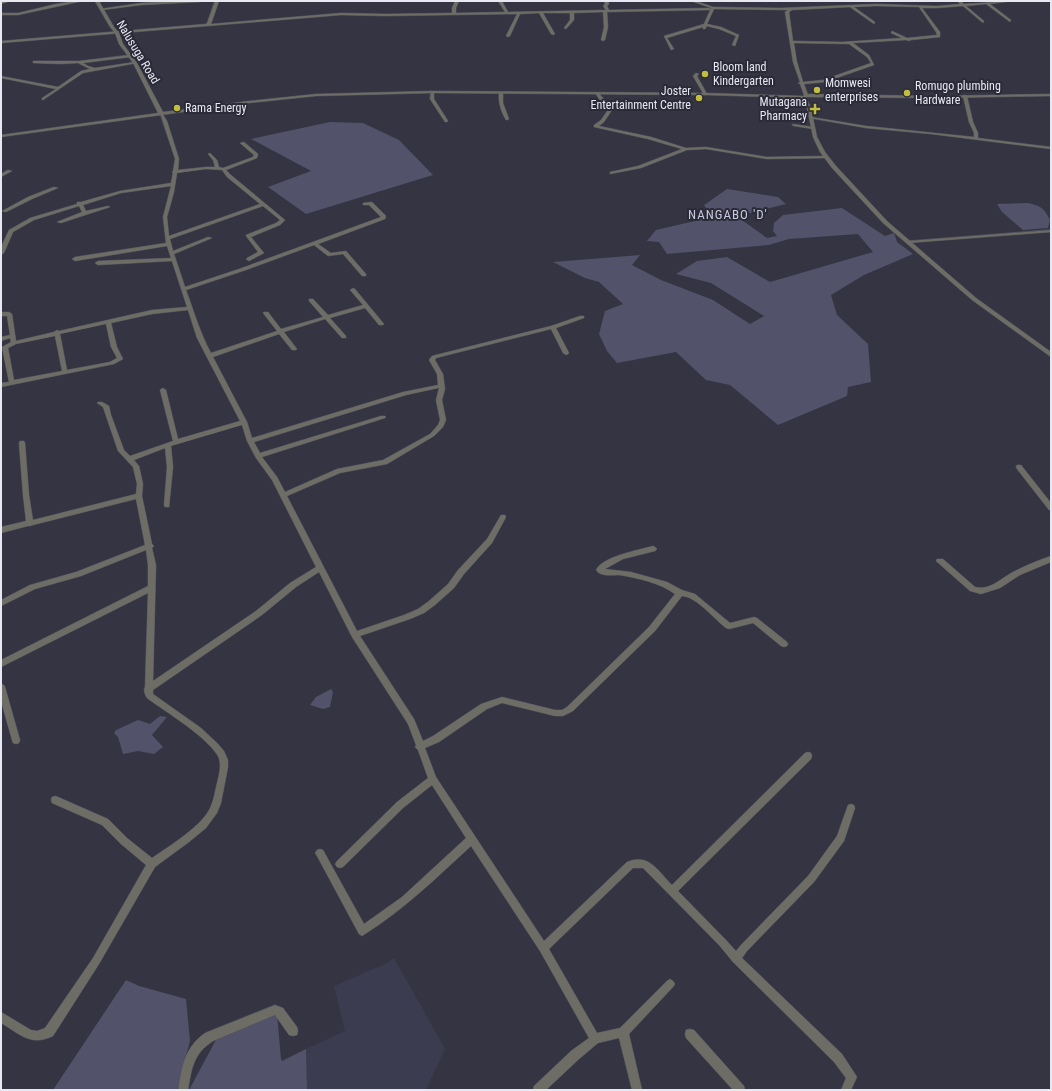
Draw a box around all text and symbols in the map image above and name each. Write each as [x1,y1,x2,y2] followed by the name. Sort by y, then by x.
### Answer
[114,18,162,86] street label: Nalusuga Road
[713,60,774,88] place label: Bloom land Kindergarten
[700,69,710,79] marker: Bloom land Kindergarten
[825,76,878,104] place label: Momwesi enterprises
[915,79,1001,107] place label: Romugo plumbing Hardware
[590,84,691,112] place label: Joster Entertainment Centre
[812,85,822,95] marker: Momwesi enterprises
[902,88,912,98] marker: Romugo plumbing Hardware
[694,93,704,103] marker: Joster Entertainment Centre
[760,95,807,123] place label: Mutagana Pharmacy
[185,101,247,115] place label: Rama Energy
[172,103,182,113] marker: Rama Energy
[810,104,820,114] marker: Mutagana Pharmacy
[688,207,768,222] district label: NANGABO 'D'

